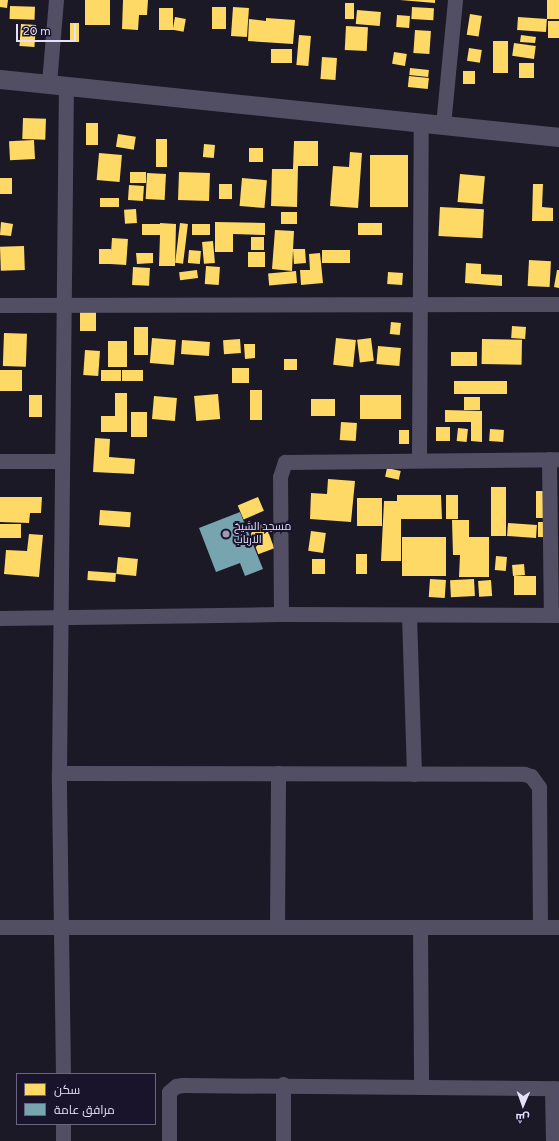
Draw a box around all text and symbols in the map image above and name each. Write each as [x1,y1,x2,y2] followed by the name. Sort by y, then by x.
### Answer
[18,16,78,42] scale bar
[23,24,51,38] text: 20 m
[234,521,291,547] place label: مسجد الشيخ الارباب
[221,529,231,539] marker: مسجد الشيخ الارباب
[16,1073,156,1125] legend
[54,1083,80,1097] text: سكن
[503,1085,543,1125] north arrow
[54,1103,115,1117] text: مرافق عامة
[515,1111,530,1124] text: ش

